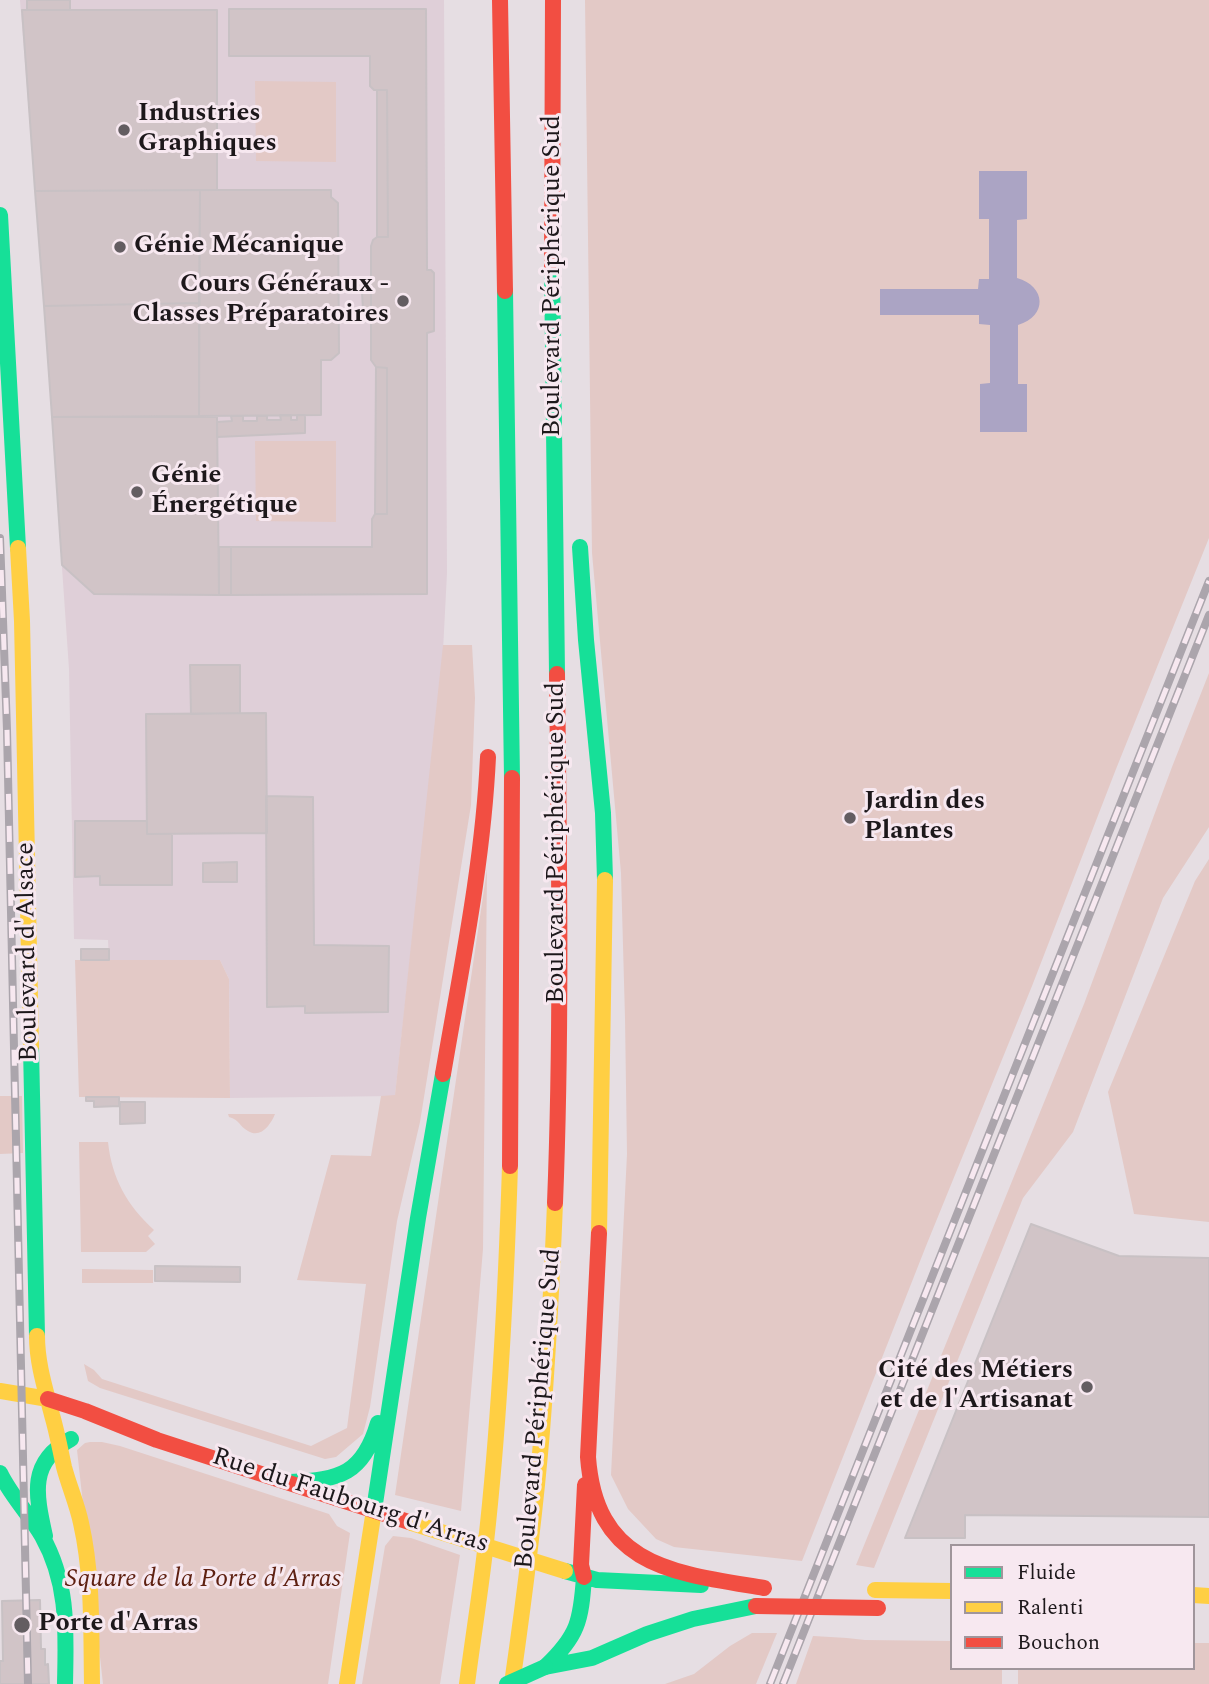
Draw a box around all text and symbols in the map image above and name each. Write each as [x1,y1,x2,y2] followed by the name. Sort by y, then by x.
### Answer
[138,99,277,160] place label: Industries Graphiques
[538,115,570,437] street label: Boulevard Périphérique Sud
[116,122,132,138] marker: Industries Graphiques
[134,231,344,263] place label: Génie Mécanique
[112,239,128,255] marker: Génie Mécanique
[132,270,389,332] place label: Cours Généraux - Classes Préparatoires
[395,293,411,309] marker: Cours Généraux - Classes Préparatoires
[151,461,298,522] place label: Génie Énergétique
[129,484,145,500] marker: Génie Énergétique
[542,682,574,1004] street label: Boulevard Périphérique Sud
[864,787,985,848] place label: Jardin des Plantes
[842,810,858,826] marker: Jardin des Plantes
[11,842,47,1062] street label: Boulevard d'Alsace
[510,1247,570,1571] street label: Boulevard Périphérique Sud
[878,1356,1073,1418] place label: Cité des Métiers et de l'Artisanat
[1079,1379,1095,1395] marker: Cité des Métiers et de l'Artisanat
[208,1443,492,1561] street label: Rue du Faubourg d'Arras
[950,1544,1195,1670] legend
[1017,1557,1076,1589] text: Fluide
[65,1565,341,1597] park label: Square de la Porte d'Arras
[1017,1592,1084,1624] text: Ralenti
[38,1609,199,1641] place label: Porte d'Arras
[12,1615,32,1635] marker: Porte d'Arras
[1017,1627,1100,1659] text: Bouchon

